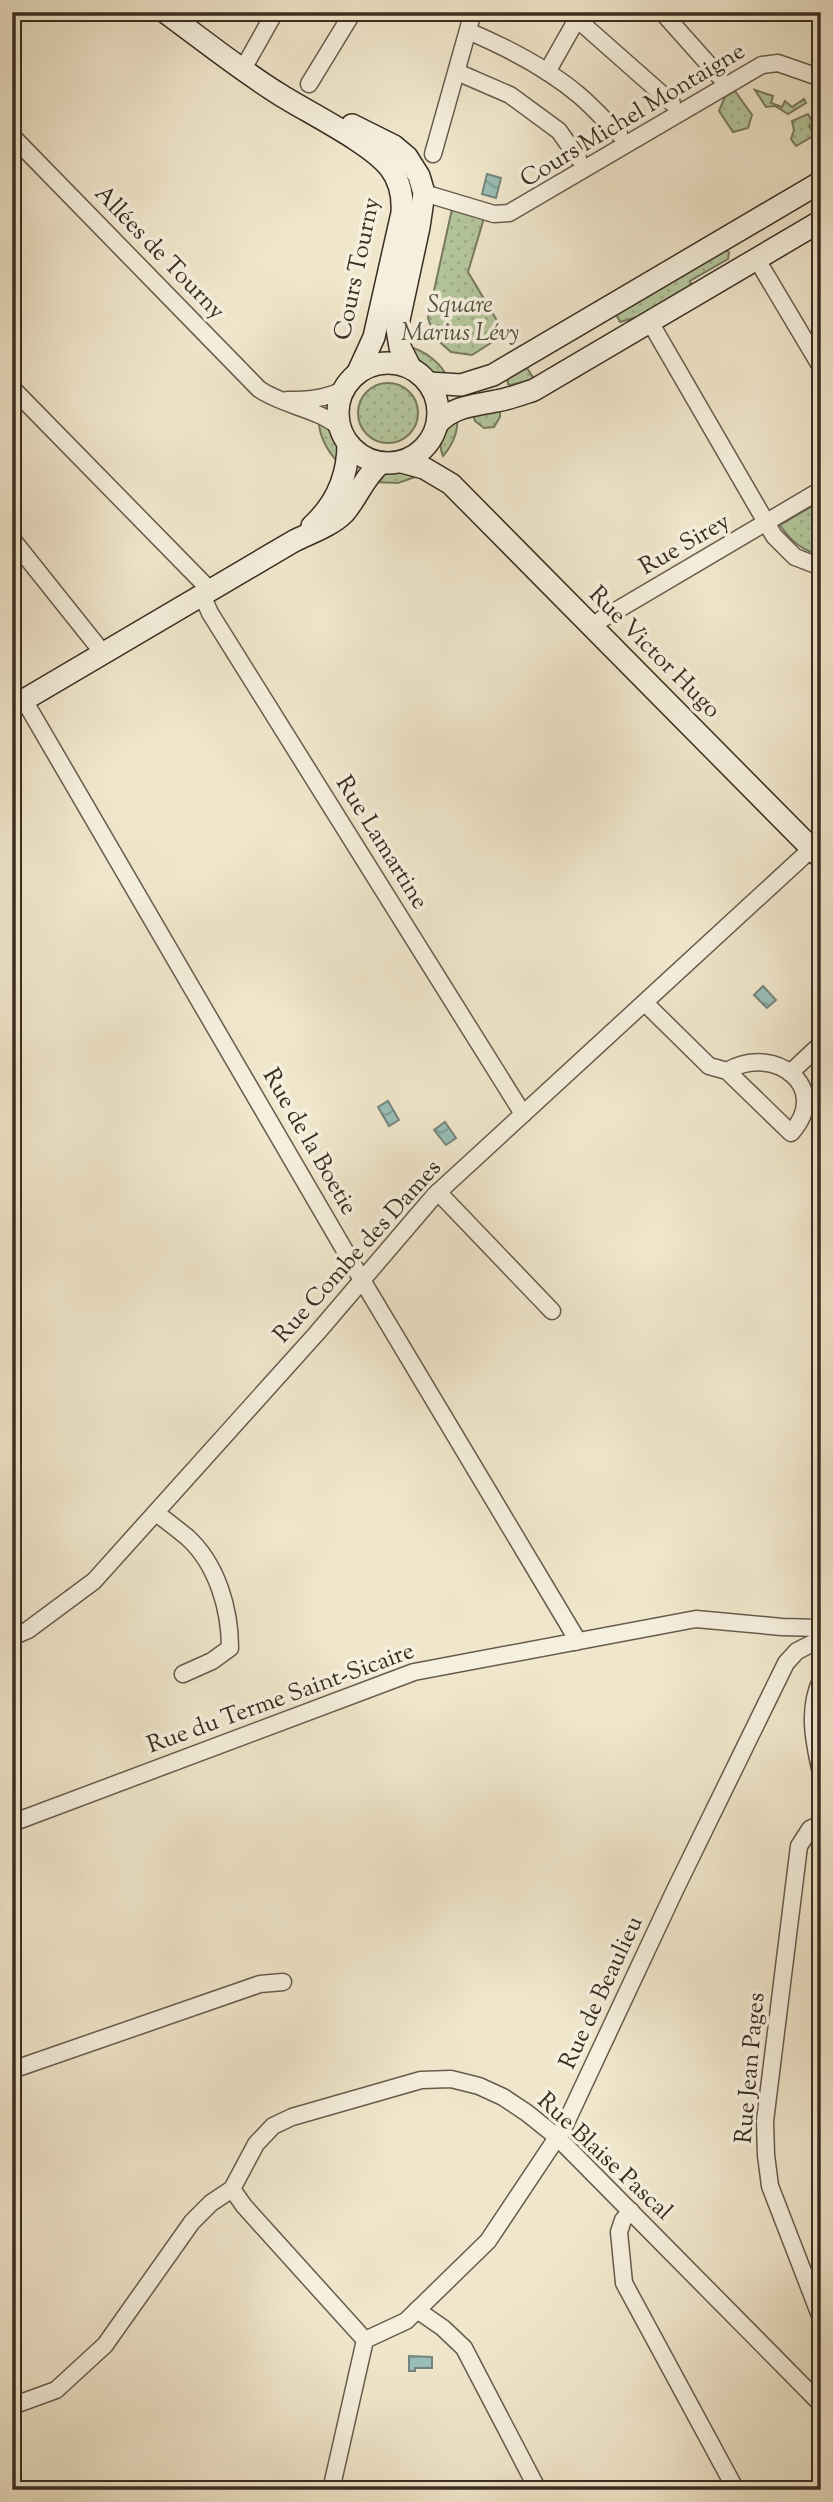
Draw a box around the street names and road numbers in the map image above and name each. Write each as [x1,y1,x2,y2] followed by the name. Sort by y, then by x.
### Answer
[514,35,752,197] street label: Cours Michel Montaigne
[86,178,232,328] street label: Allées de Tourny
[326,194,390,344] street label: Cours Tourny
[633,505,737,585] street label: Rue Sirey
[580,579,728,727] street label: Rue Victor Hugo
[326,770,436,916] street label: Rue Lamartine
[253,1062,365,1222] street label: Rue de la Boetie
[266,1153,450,1351] street label: Rue Combe des Dames
[143,1635,419,1763] street label: Rue du Terme Saint-Sicaire
[552,1911,652,2075] street label: Rue de Beaulieu
[727,1991,775,2145] street label: Rue Jean Pages
[529,2085,680,2229] street label: Rue Blaise Pascal

